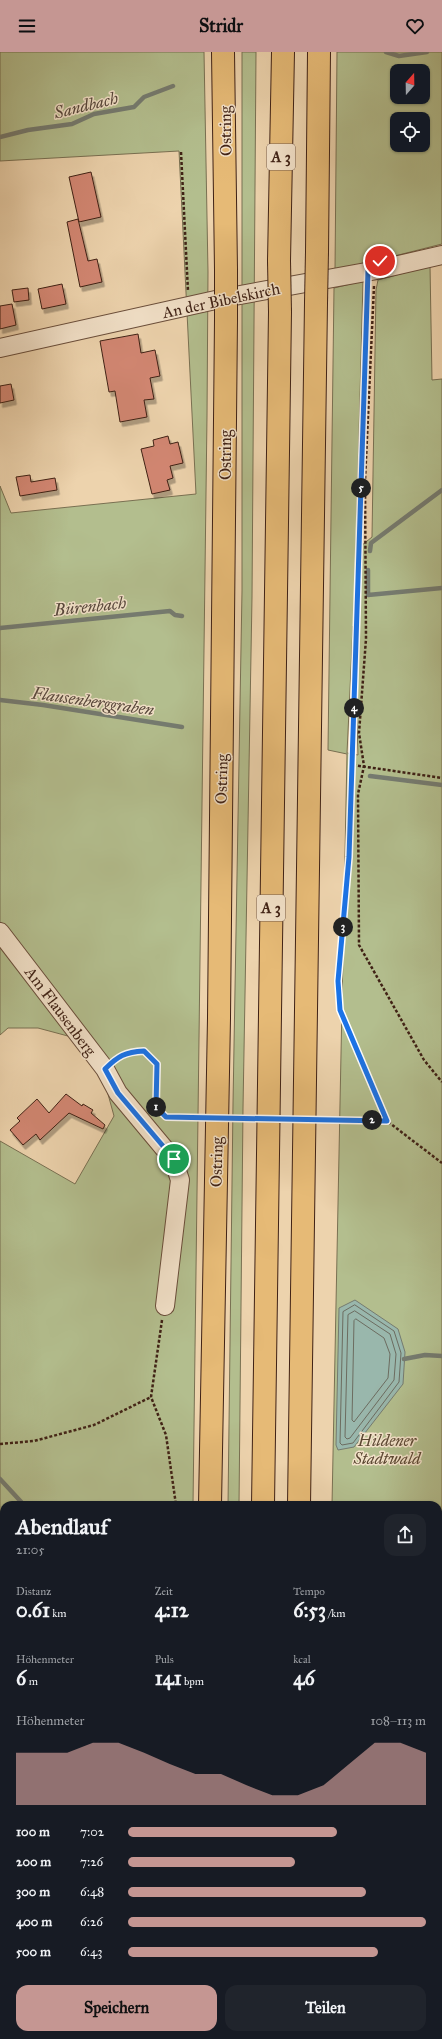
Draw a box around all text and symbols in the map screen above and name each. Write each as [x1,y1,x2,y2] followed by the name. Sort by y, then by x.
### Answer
[16,15,38,37] icon: menu
[199,15,243,37] text: Stridr
[404,15,426,37] icon: heart
[390,64,430,104] north arrow
[390,64,430,152] map controls
[51,87,120,124] water label: Sandbach
[216,105,236,156] street label: Ostring
[390,112,430,152] button: locate
[267,144,295,170] road number: A 3
[363,244,397,278] pin
[369,250,391,272] icon: check
[160,279,282,322] street label: An der Bibelskirch
[216,429,236,480] street label: Ostring
[351,478,371,498] pin: 5
[358,481,364,494] text: 5
[52,592,127,621] water label: Bürenbach
[30,682,155,720] water label: Flausenberggraben
[344,698,364,718] pin: 4
[351,701,357,714] text: 4
[212,753,232,804] street label: Ostring
[257,895,285,921] road number: A 3
[333,917,353,937] pin: 3
[341,920,345,933] text: 3
[19,962,101,1061] street label: Am Flausenberg
[146,1097,166,1117] pin: 1
[154,1100,158,1113] text: 1
[362,1110,382,1130] pin: 2
[369,1113,375,1126] text: 2
[207,1136,227,1187] street label: Ostring
[157,1142,191,1176] pin
[163,1148,185,1170] icon: arrive
[352,1431,422,1468] park label: Hildener Stadtwald
[16,1513,108,1540] text: Abendlauf
[384,1514,426,1556] button: share
[16,1542,44,1558] text: 21:05
[16,1585,51,1598] text: Distanz
[155,1585,173,1598] text: Zeit
[293,1585,325,1598] text: Tempo
[16,1598,50,1622] text: 0.61
[155,1598,189,1622] text: 4:12
[293,1598,326,1622] text: 6:53
[50,1607,67,1620] text: km
[326,1607,346,1620] text: /km
[16,1653,74,1666] text: Höhenmeter
[155,1653,174,1666] text: Puls
[293,1653,311,1666] text: kcal
[16,1666,26,1690] text: 6
[155,1666,182,1690] text: 141
[293,1666,315,1690] text: 46
[26,1675,38,1688] text: m
[182,1675,204,1688] text: bpm
[16,1713,85,1729] text: Höhenmeter
[370,1713,426,1729] text: 108–113 m
[16,1824,50,1840] text: 100 m
[80,1824,104,1840] text: 7:02
[16,1854,51,1870] text: 200 m
[80,1854,103,1870] text: 7:26
[16,1884,50,1900] text: 300 m
[80,1884,104,1900] text: 6:48
[16,1914,52,1930] text: 400 m
[80,1914,103,1930] text: 6:26
[16,1944,51,1960] text: 500 m
[80,1944,102,1960] text: 6:43
[16,1985,217,2031] button: Speichern
[225,1985,426,2031] button: Teilen

